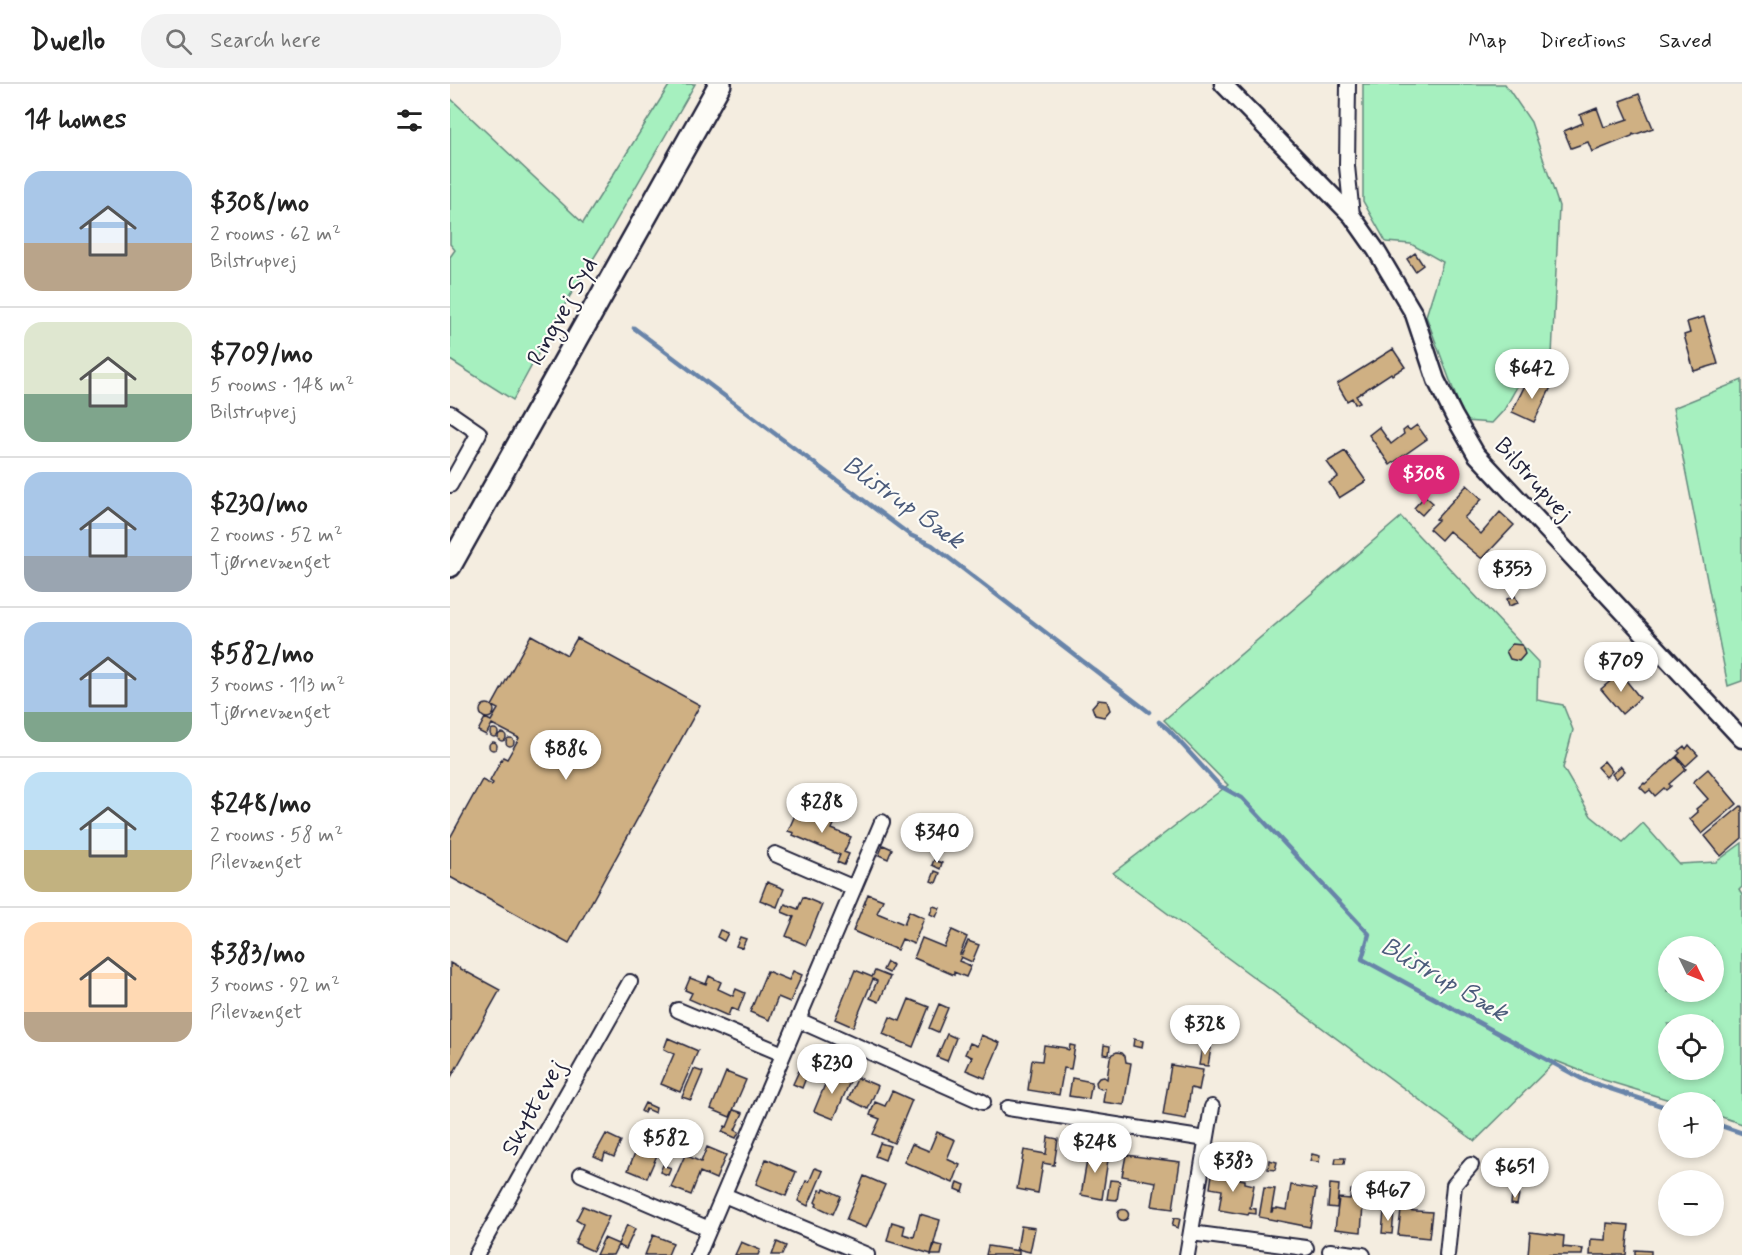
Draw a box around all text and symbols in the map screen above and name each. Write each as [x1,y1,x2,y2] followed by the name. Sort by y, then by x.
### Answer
[141,14,561,68] search box
[30,23,105,60] text: Dwello
[162,25,195,58] icon: search
[210,27,321,55] text: Search here
[1468,27,1507,55] text: Map
[1540,27,1626,55] text: Directions
[1659,27,1712,55] text: Saved
[24,103,126,137] text: 14 homes
[393,104,426,137] icon: filters
[210,187,309,221] text: $308/mo
[72,195,144,267] icon: home
[210,221,341,248] text: 2 rooms · 62 m²
[210,248,296,275] text: Bilstrupvej
[521,252,607,373] street label: Ringvej Syd
[210,338,313,372] text: $709/mo
[72,346,144,418] icon: home
[1496,349,1568,400] pin: $642
[1509,355,1555,382] text: $642
[210,372,354,399] text: 5 rooms · 148 m²
[210,399,296,426] text: Bilstrupvej
[1487,431,1579,529] street label: Bilstrupvej
[835,448,972,559] water label: Blistrup Bæk
[1388,455,1460,506] pin: $308
[1402,461,1446,488] text: $308
[210,488,308,522] text: $230/mo
[72,496,144,568] icon: home
[210,522,343,549] text: 2 rooms · 52 m²
[210,549,331,576] text: Tjørnevænget
[1476,550,1548,601] pin: $353
[1492,556,1532,583] text: $353
[210,638,314,672] text: $582/mo
[1585,642,1657,693] pin: $709
[72,646,144,718] icon: home
[1598,648,1644,675] text: $709
[210,672,345,699] text: 3 rooms · 113 m²
[210,699,331,726] text: Tjørnevænget
[530,730,602,781] pin: $886
[544,736,588,763] text: $886
[786,783,858,834] pin: $288
[210,788,311,822] text: $248/mo
[800,789,844,816] text: $288
[72,796,144,868] icon: home
[901,813,973,864] pin: $340
[915,819,959,846] text: $340
[210,822,343,849] text: 2 rooms · 58 m²
[210,849,303,876] text: Pilevænget
[1374,930,1516,1031] water label: Blistrup Bæk
[1658,936,1724,1002] north arrow
[1658,936,1724,1236] map controls
[210,938,305,972] text: $383/mo
[72,946,144,1018] icon: home
[210,972,340,999] text: 3 rooms · 92 m²
[210,999,303,1026] text: Pilevænget
[1169,1005,1241,1056] pin: $328
[1184,1011,1226,1038] text: $328
[1658,1014,1724,1080] button: locate
[796,1044,868,1095] pin: $230
[811,1050,853,1077] text: $230
[495,1054,573,1162] street label: Skyttevej
[1658,1092,1724,1158] button: +
[630,1119,702,1170] pin: $582
[1059,1123,1131,1174] pin: $248
[643,1125,689,1152] text: $582
[1073,1129,1117,1156] text: $248
[1197,1142,1269,1193] pin: $383
[1213,1148,1253,1175] text: $383
[1479,1148,1551,1199] pin: $651
[1495,1154,1535,1181] text: $651
[1658,1170,1724,1236] button: −
[1352,1171,1424,1222] pin: $467
[1365,1177,1411,1204] text: $467

